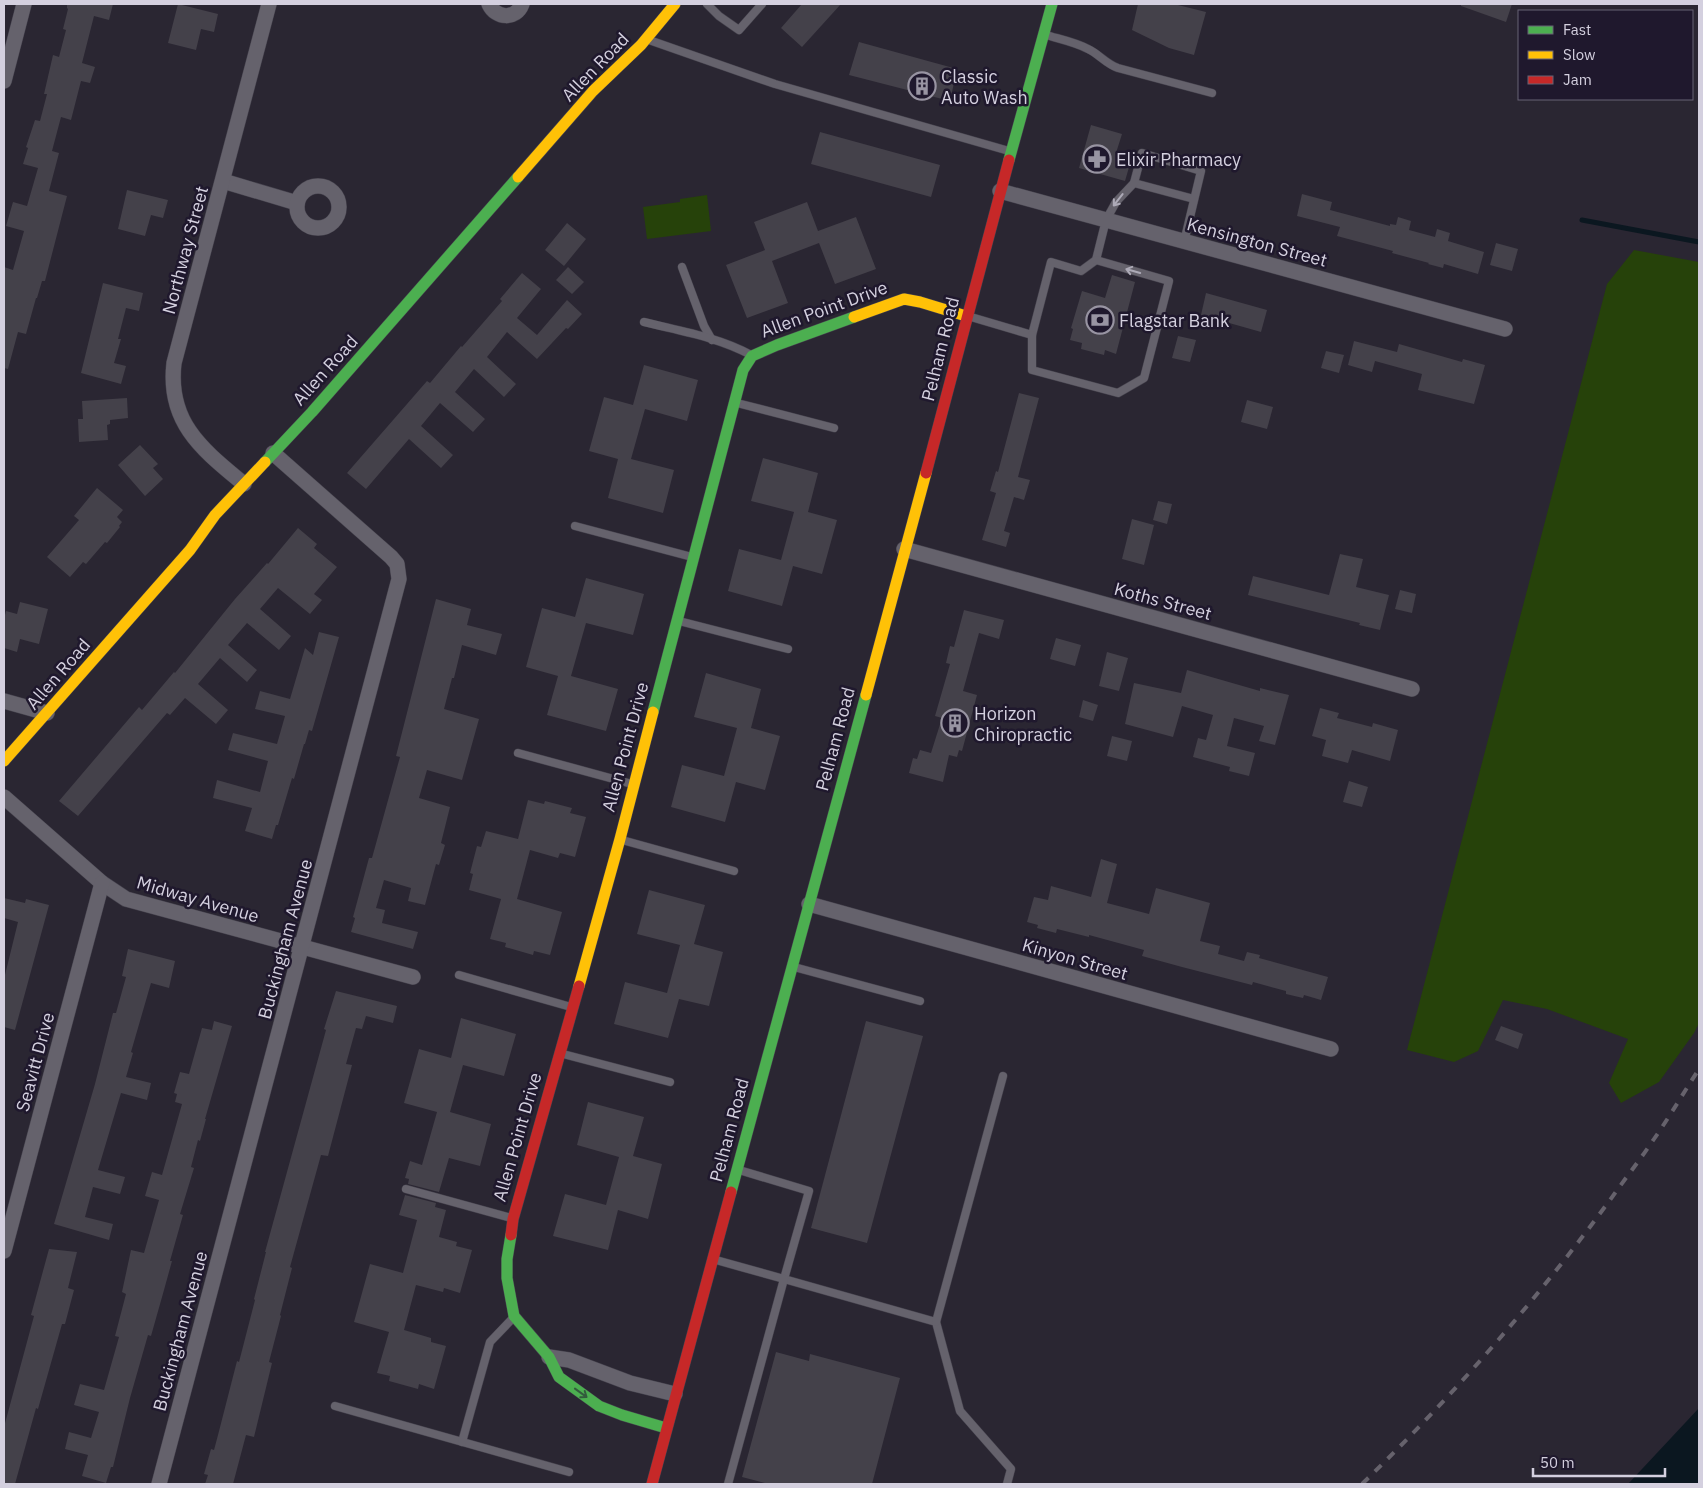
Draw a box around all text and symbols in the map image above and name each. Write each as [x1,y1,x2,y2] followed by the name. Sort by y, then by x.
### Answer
[1518,10,1693,100] legend
[1563,20,1591,39] text: Fast
[557,28,633,106] street label: Allen Road
[1563,45,1596,64] text: Slow
[941,65,1028,109] place label: Classic Auto Wash
[1563,70,1592,89] text: Jam
[907,71,937,101] building icon: Classic Auto Wash
[1082,144,1112,174] pharmacy icon: Elixir Pharmacy
[1116,148,1241,171] place label: Elixir Pharmacy
[157,183,213,317] street label: Northway Street
[1113,193,1124,206] one-way arrow
[1184,212,1330,272] street label: Kensington Street
[1125,265,1141,275] one-way arrow
[757,275,891,343] street label: Allen Point Drive
[916,295,964,403] street label: Pelham Road
[1085,305,1115,335] bank icon: Flagstar Bank
[1119,309,1230,332] place label: Flagstar Bank
[287,330,363,410] street label: Allen Road
[1112,577,1214,625] street label: Koths Street
[21,634,95,714] street label: Allen Road
[597,680,653,814] street label: Allen Point Drive
[810,685,860,793] street label: Pelham Road
[974,702,1072,746] place label: Horizon Chiropractic
[940,708,970,738] building icon: Horizon Chiropractic
[253,856,317,1021] street label: Buckingham Avenue
[134,871,262,927] street label: Midway Avenue
[1020,933,1130,985] street label: Kinyon Street
[11,1010,59,1114] street label: Seavitt Drive
[488,1070,546,1204] street label: Allen Point Drive
[704,1076,754,1184] street label: Pelham Road
[148,1248,212,1413] street label: Buckingham Avenue
[573,1388,587,1398] one-way arrow
[1533,1446,1666,1478] scale bar
[1540,1453,1575,1472] text: 50 m

